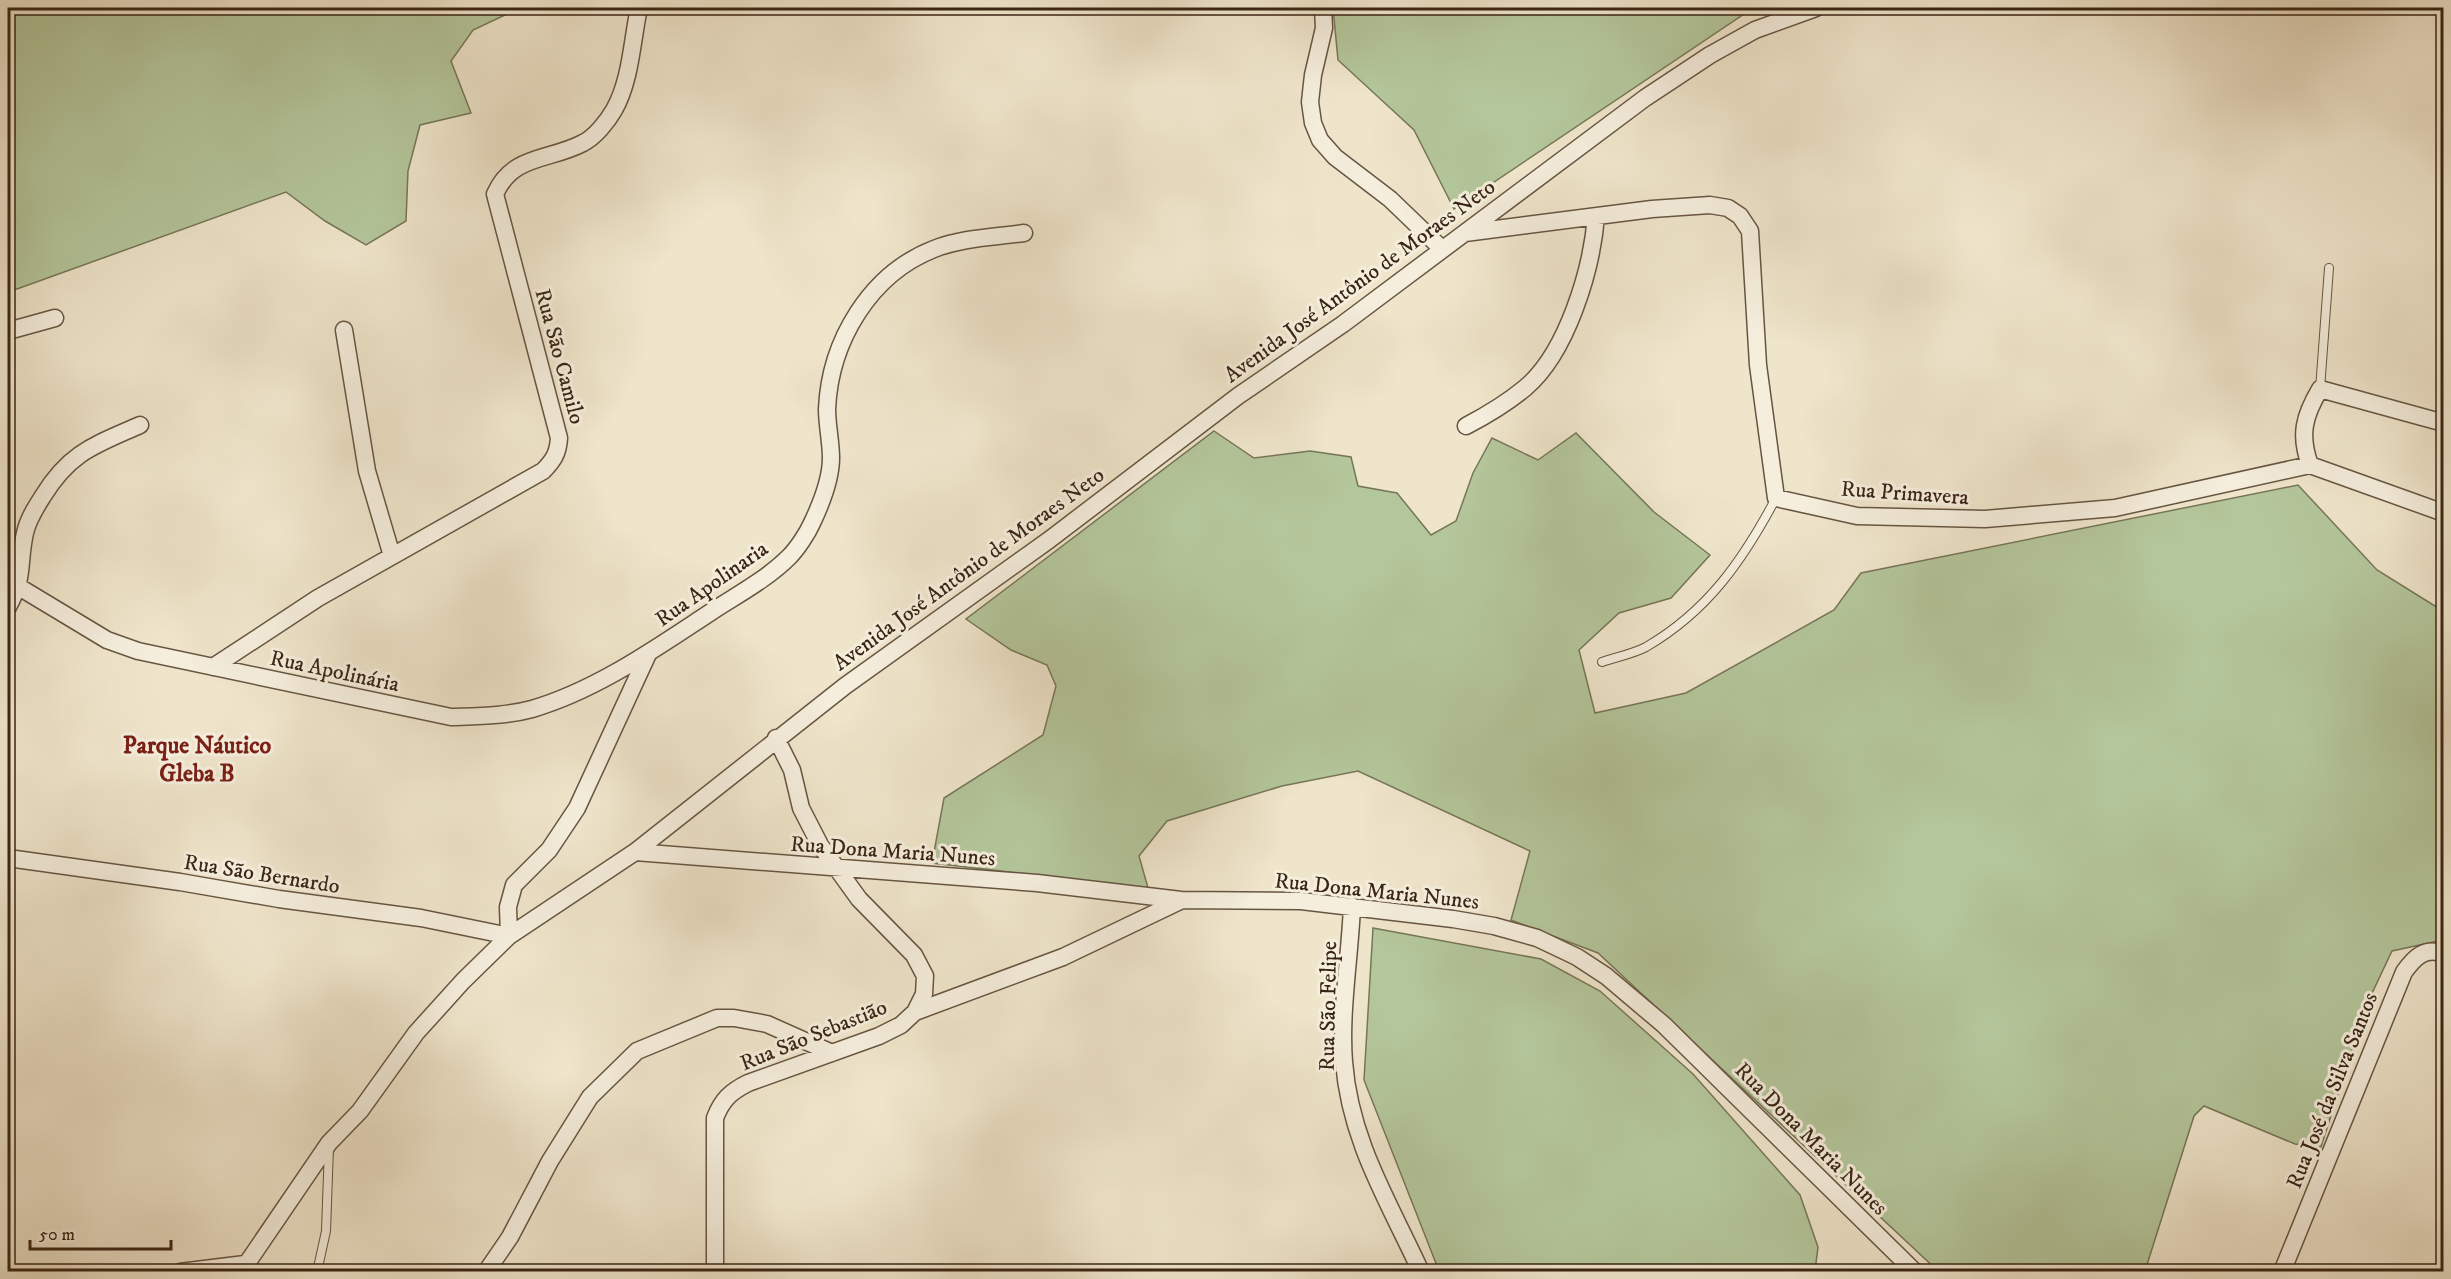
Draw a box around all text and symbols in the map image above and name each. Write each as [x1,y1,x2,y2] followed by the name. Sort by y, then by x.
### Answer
[1219,174,1501,389] street label: Avenida José Antônio de Moraes Neto
[529,286,591,427] street label: Rua São Camilo
[828,462,1110,677] street label: Avenida José Antônio de Moraes Neto
[1840,476,1970,511] street label: Rua Primavera
[650,535,774,633] street label: Rua Apolinaria
[268,645,402,698] street label: Rua Apolinária
[123,731,271,789] district label: Parque Náutico Gleba B
[789,831,996,872] street label: Rua Dona Maria Nunes
[182,849,342,900] street label: Rua São Bernardo
[1273,867,1480,916] street label: Rua Dona Maria Nunes
[1314,941,1343,1071] street label: Rua São Felipe
[2281,988,2384,1193] street label: Rua José da Silva Santos
[736,994,891,1077] street label: Rua São Sebastião
[1729,1057,1893,1221] street label: Rua Dona Maria Nunes
[30,1213,171,1251] scale bar
[39,1224,75,1246] text: 50 m

